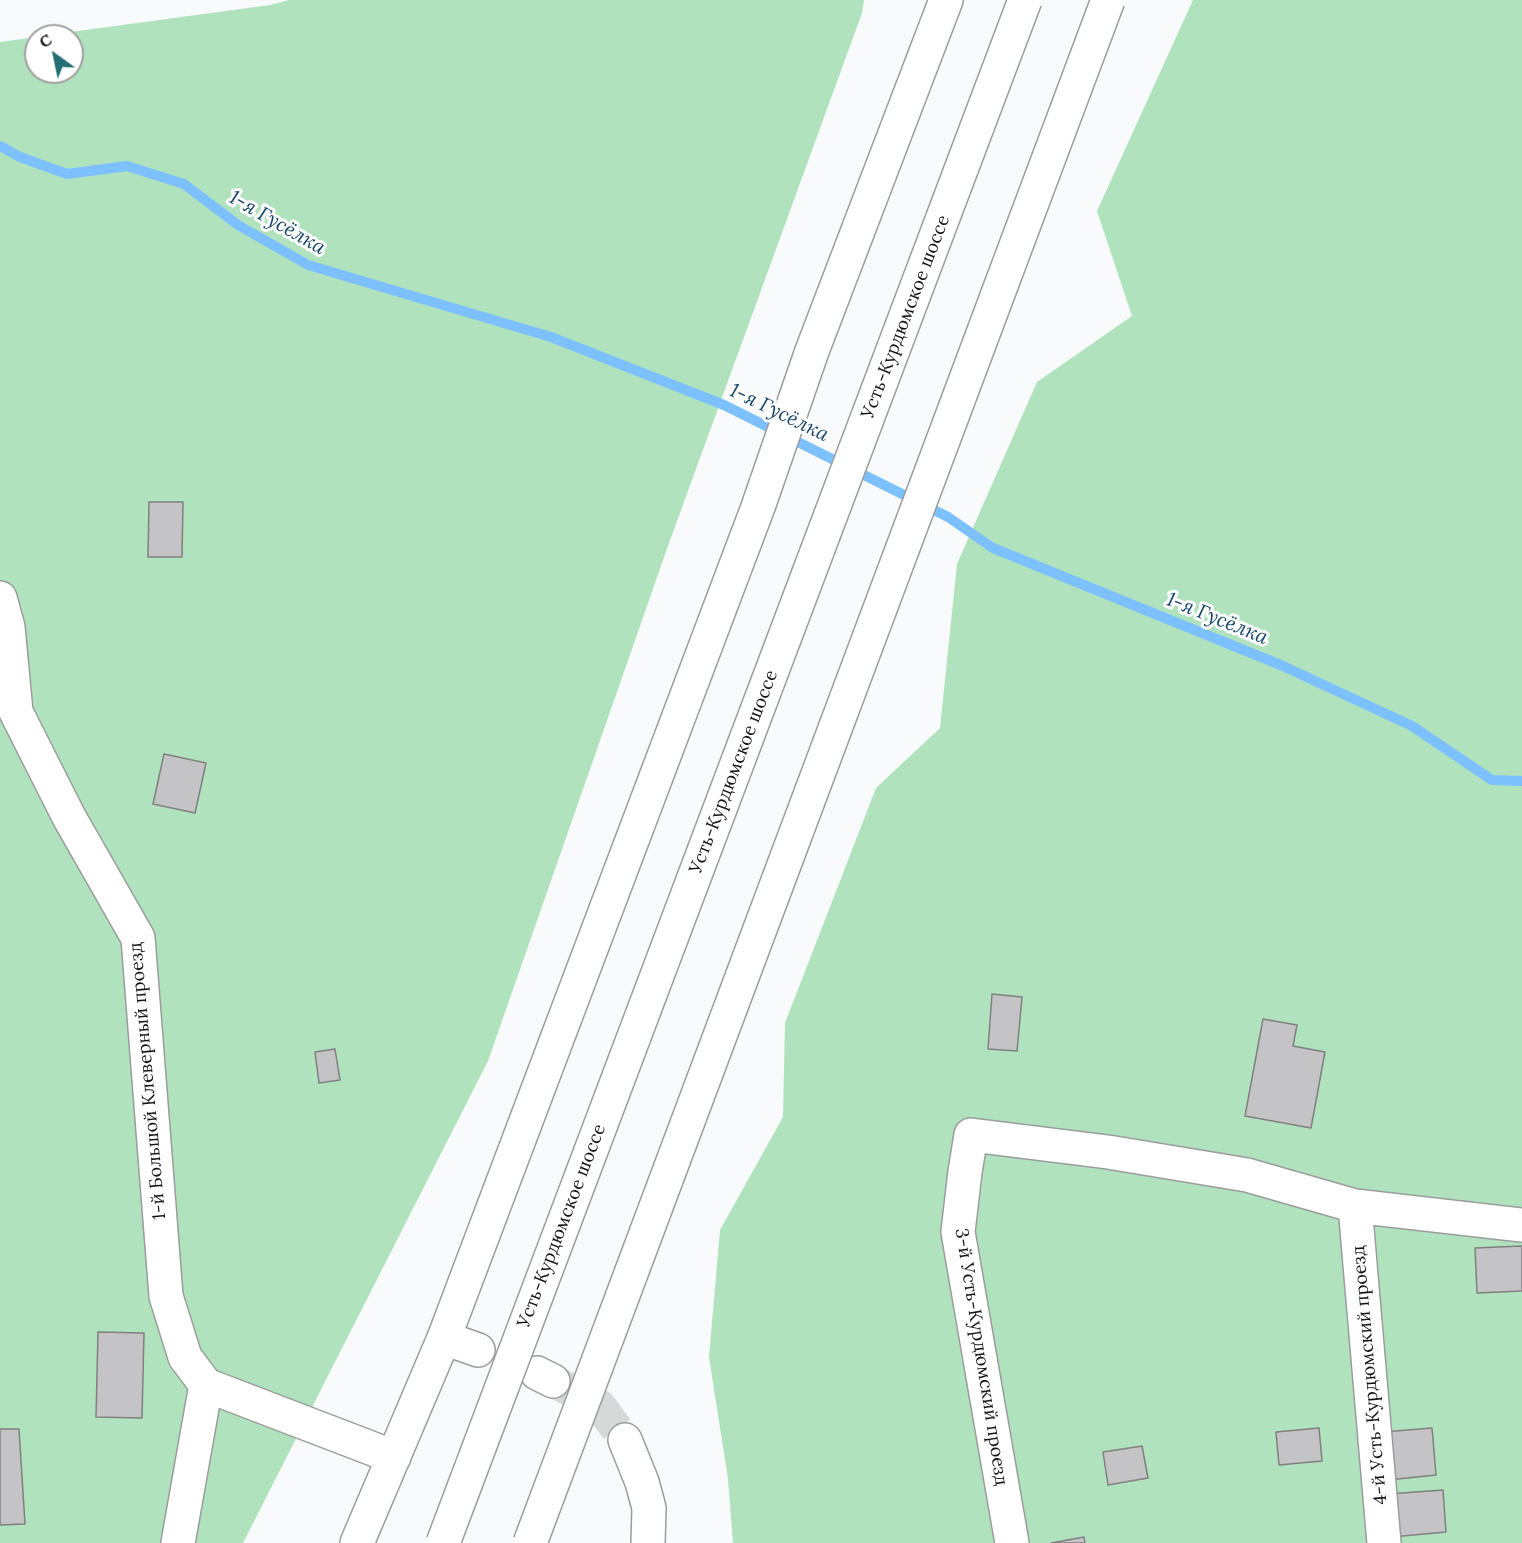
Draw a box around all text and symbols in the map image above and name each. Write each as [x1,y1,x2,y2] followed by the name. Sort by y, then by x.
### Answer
[24,24,84,84] north arrow
[35,29,55,52] text: С
[225,186,329,260] water label: 1-я Гусёлка
[857,212,955,422] street label: Усть-Курдюмское шоссе
[726,379,832,447] water label: 1-я Гусёлка
[1163,588,1271,650] water label: 1-я Гусёлка
[685,667,783,877] street label: Усть-Курдюмское шоссе
[125,941,171,1221] street label: 1-й Большой Клеверный проезд
[513,1121,611,1331] street label: Усть-Курдюмское шоссе
[950,1227,1012,1487] street label: 3-й Усть-Курдюмский проезд
[1348,1245,1392,1505] street label: 4-й Усть-Курдюмский проезд

